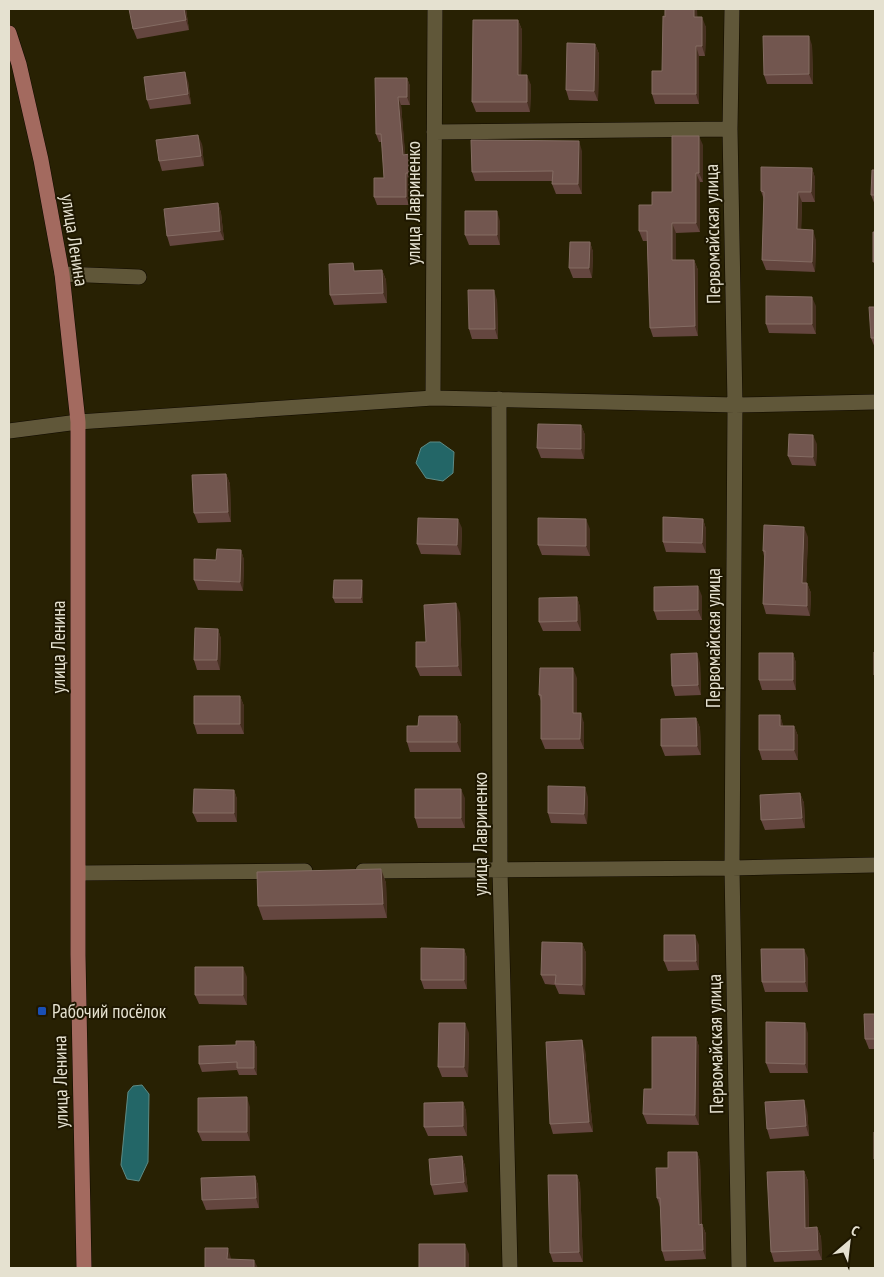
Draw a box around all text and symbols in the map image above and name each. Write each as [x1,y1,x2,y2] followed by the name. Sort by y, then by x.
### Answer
[401,141,425,265] street label: улица Лавриненко
[699,164,725,304] street label: Первомайская улица
[56,192,94,288] street label: улица Ленина
[701,568,725,708] street label: Первомайская улица
[46,601,70,693] street label: улица Ленина
[468,772,492,896] street label: улица Лавриненко
[702,974,728,1114] street label: Первомайская улица
[52,999,167,1023] place label: Рабочий посёлок
[36,1005,48,1017] marker: Рабочий посёлок
[47,1035,73,1129] street label: улица Ленина
[824,1217,874,1267] north arrow
[848,1221,863,1240] text: С

